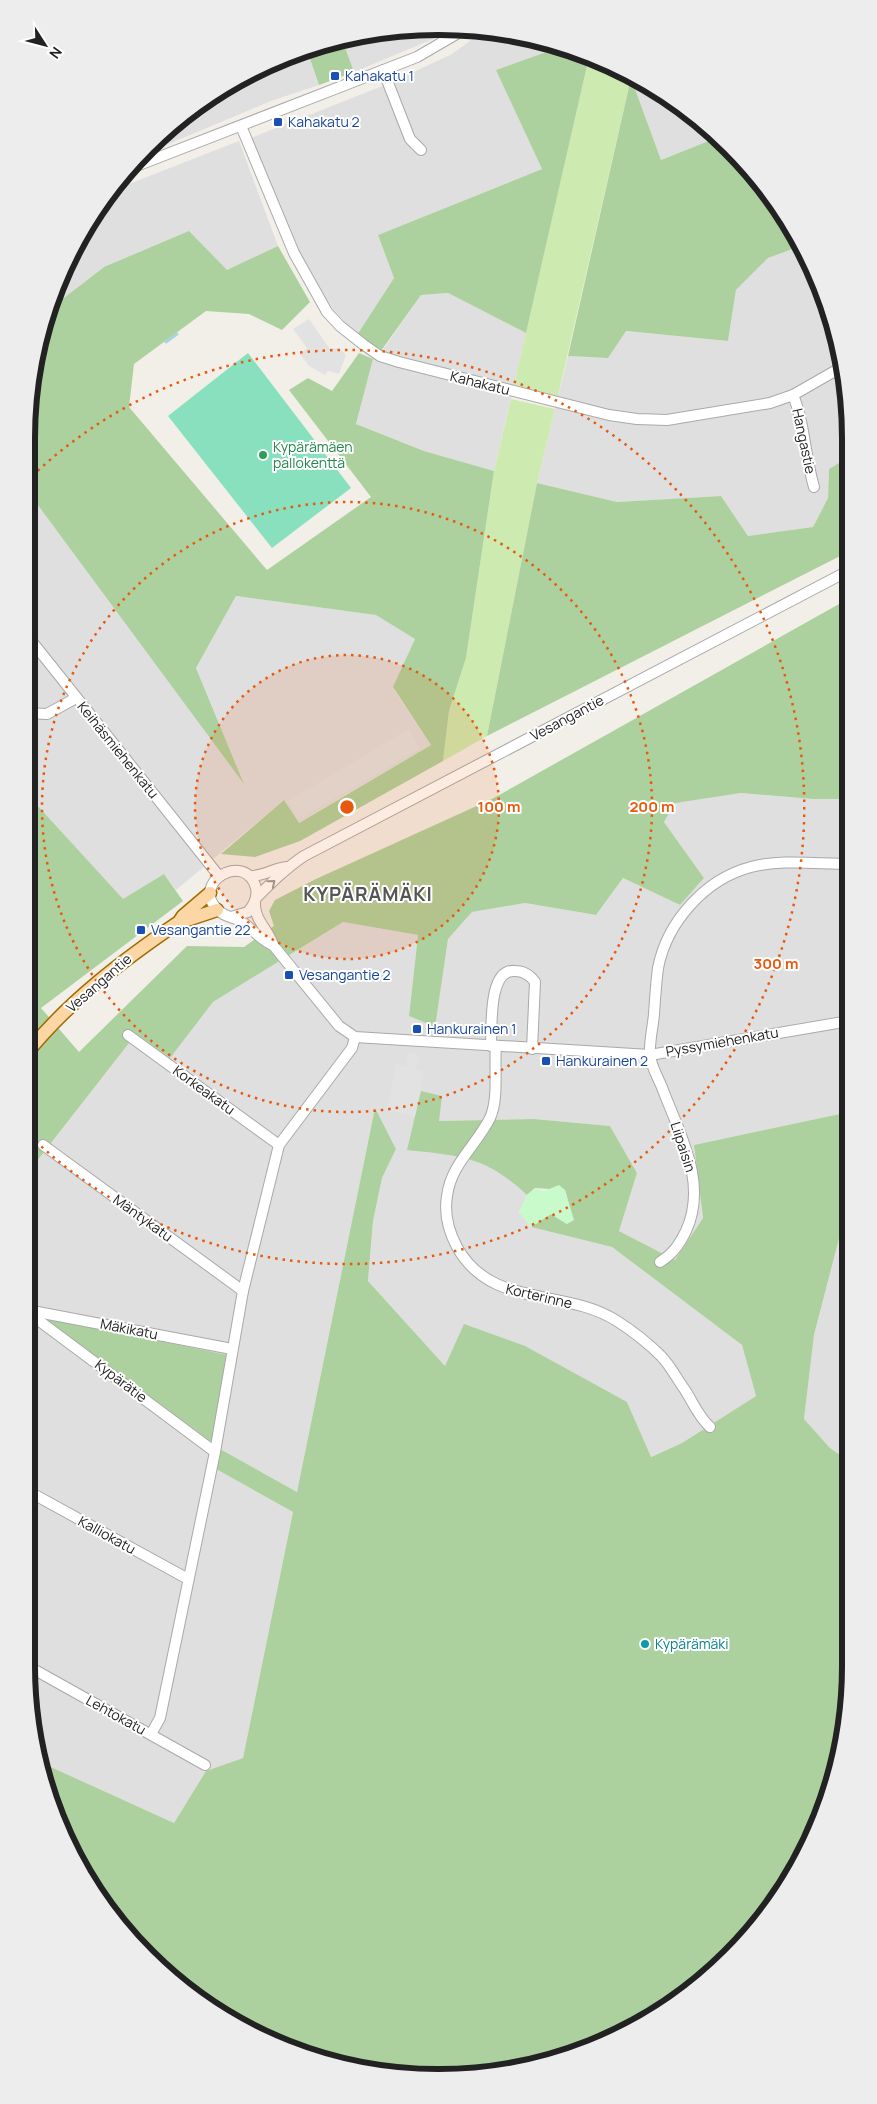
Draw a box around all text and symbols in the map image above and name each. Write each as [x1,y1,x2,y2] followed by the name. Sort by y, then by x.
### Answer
[20,20,70,70] north arrow
[45,43,67,63] text: N
[345,66,414,85] place label: Kahakatu 1
[329,70,341,82] marker: Kahakatu 1
[288,112,360,131] place label: Kahakatu 2
[272,116,284,128] marker: Kahakatu 2
[448,366,512,399] street label: Kahakatu
[788,407,821,475] street label: Hangastie
[273,437,353,472] place label: Kypärämäen pallokenttä
[257,449,269,461] marker: Kypärämäen pallokenttä
[527,690,607,745] street label: Vesangantie
[73,697,163,802] street label: Keihäsmiehenkatu
[478,796,520,817] text: 100 m
[629,796,675,817] text: 200 m
[338,798,356,816] centre of rings
[266,881,275,889] one-way arrow
[303,881,433,907] district label: KYPÄRÄMÄKI
[151,920,250,939] place label: Vesangantie 22
[135,924,147,936] marker: Vesangantie 22
[62,949,135,1016] street label: Vesangantie
[754,953,798,974] text: 300 m
[299,965,390,984] place label: Vesangantie 2
[283,969,295,981] marker: Vesangantie 2
[427,1019,517,1038] place label: Hankurainen 1
[664,1022,780,1061] street label: Pyssymiehenkatu
[411,1023,423,1035] marker: Hankurainen 1
[556,1051,648,1070] place label: Hankurainen 2
[540,1055,552,1067] marker: Hankurainen 2
[169,1061,239,1119] street label: Korkeakatu
[666,1119,701,1174] street label: Liipaisin
[110,1190,177,1246] street label: Mäntykatu
[504,1279,574,1312] street label: Korterinne
[99,1314,160,1343] street label: Mäkikatu
[91,1355,151,1406] street label: Kypärätie
[75,1511,139,1558] street label: Kalliokatu
[655,1634,729,1653] place label: Kypärämäki
[639,1638,651,1650] marker: Kypärämäki
[83,1690,150,1739] street label: Lehtokatu

